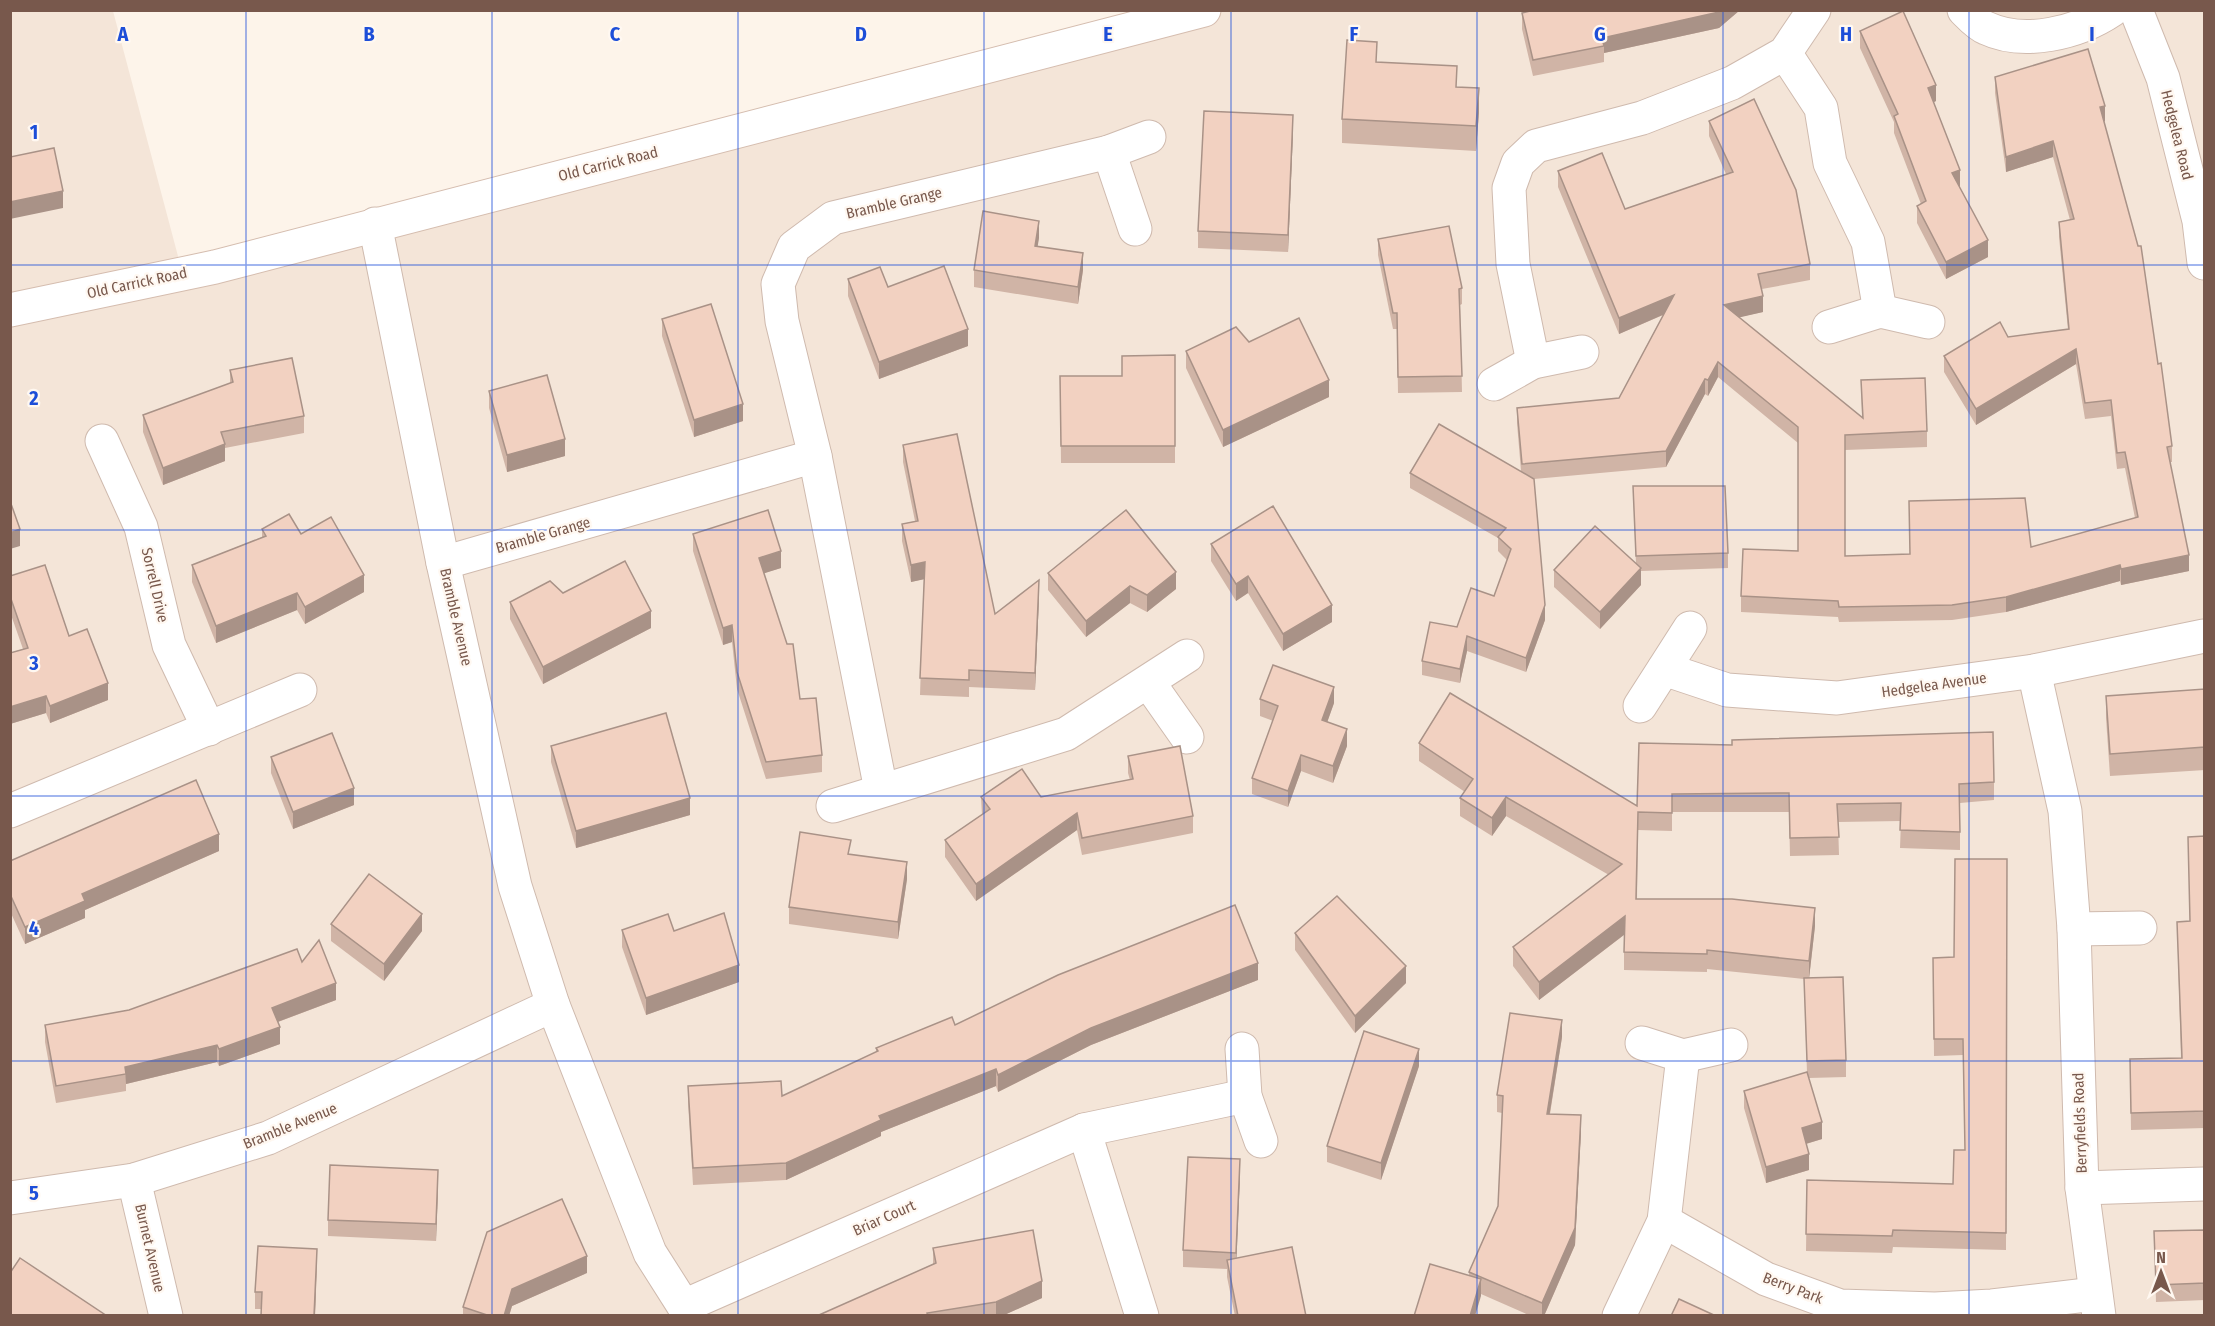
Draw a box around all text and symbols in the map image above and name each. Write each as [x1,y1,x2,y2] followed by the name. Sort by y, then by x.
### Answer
[117,22,130,46] text: A
[363,22,375,46] text: B
[610,22,621,46] text: C
[855,22,867,46] text: D
[1103,22,1113,46] text: E
[1350,22,1359,46] text: F
[1594,22,1606,46] text: G
[1840,22,1852,46] text: H
[2089,22,2095,46] text: I
[2157,88,2197,182] street label: Hedgelea Road
[30,120,38,144] text: 1
[556,143,660,185] street label: Old Carrick Road
[844,183,944,223] street label: Bramble Grange
[85,264,189,302] street label: Old Carrick Road
[28,386,39,410] text: 2
[494,513,592,557] street label: Bramble Grange
[138,546,172,624] street label: Sorrell Drive
[436,566,476,668] street label: Bramble Avenue
[28,651,39,675] text: 3
[1880,669,1988,701] street label: Hedgelea Avenue
[29,916,39,940] text: 4
[2069,1072,2091,1174] street label: Berryfields Road
[240,1099,340,1153] street label: Bramble Avenue
[29,1181,39,1205] text: 5
[850,1196,918,1240] street label: Briar Court
[131,1202,169,1294] street label: Burnet Avenue
[2131,1242,2191,1302] north arrow
[2156,1248,2166,1267] text: N
[1760,1268,1826,1308] street label: Berry Park

